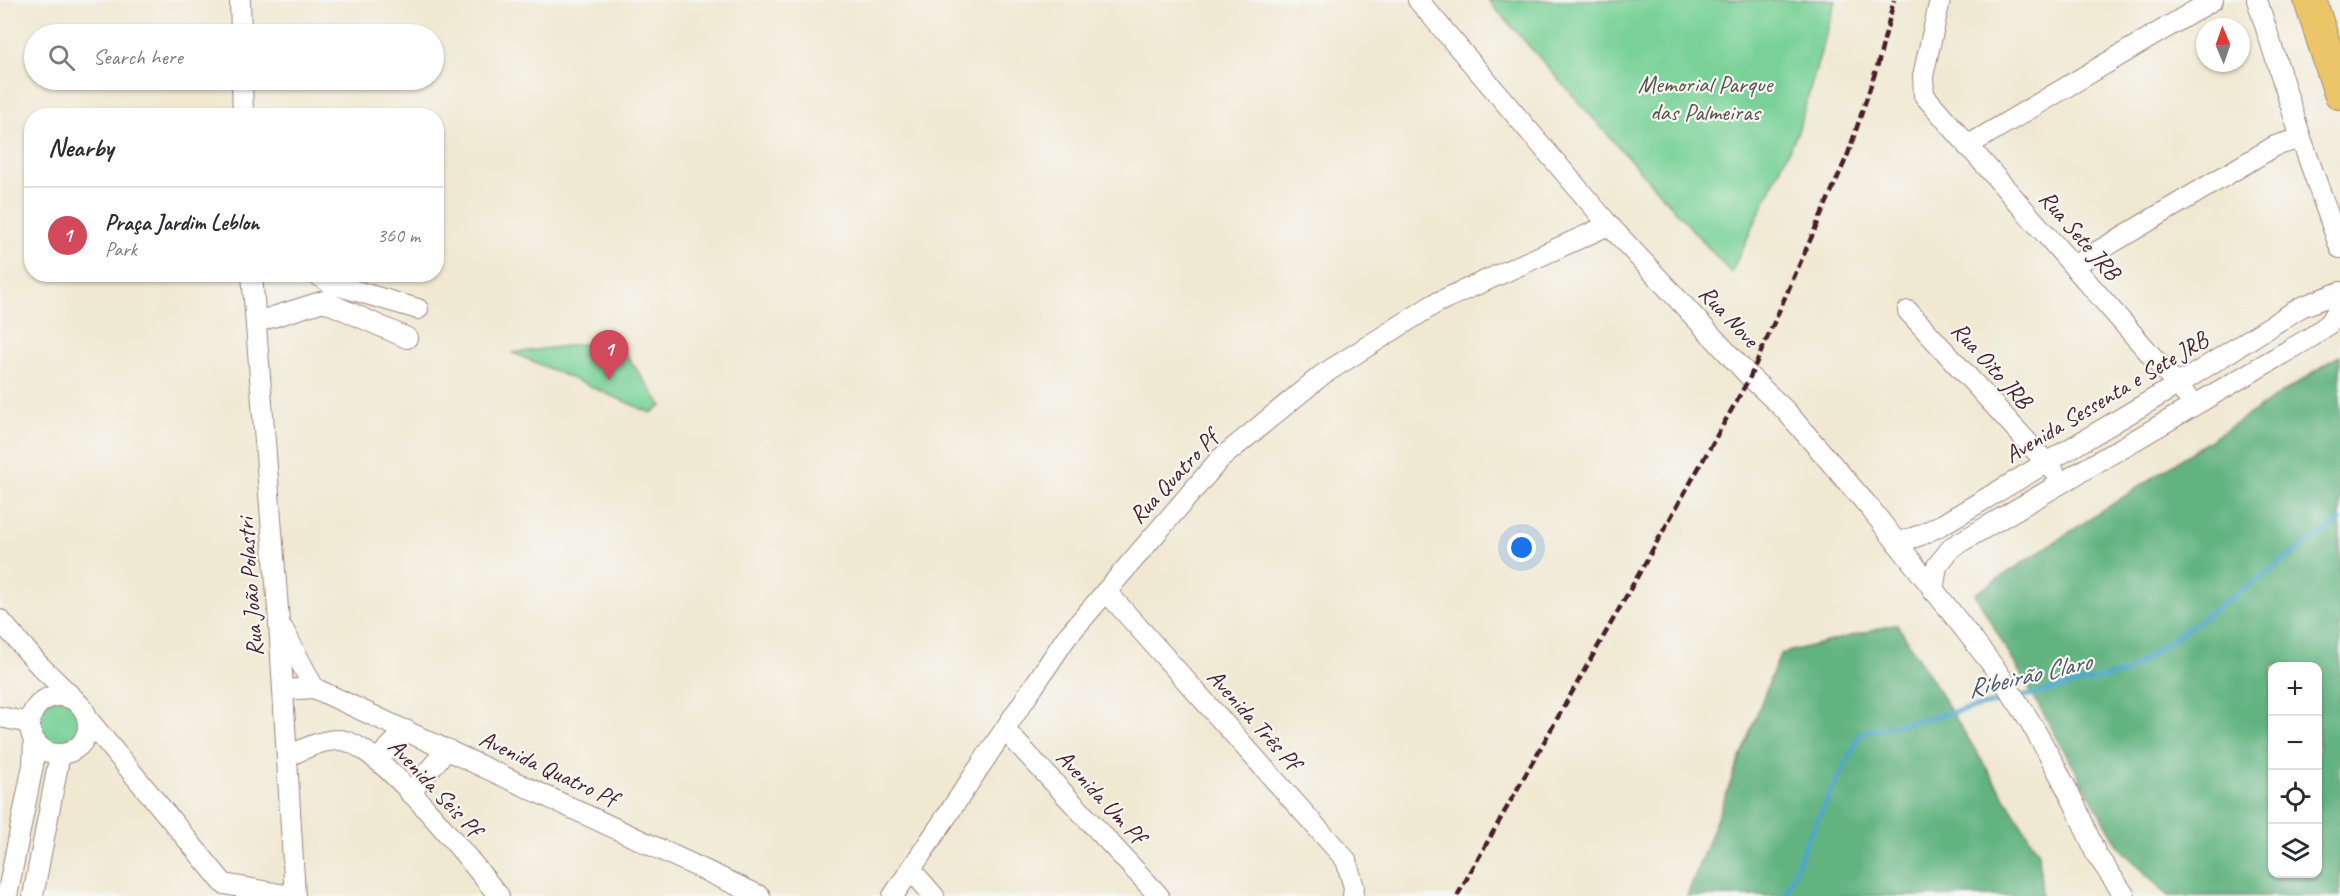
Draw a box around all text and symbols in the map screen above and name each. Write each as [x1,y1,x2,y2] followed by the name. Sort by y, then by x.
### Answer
[2196,18,2250,72] north arrow
[24,24,444,90] search box
[45,41,78,74] icon: search
[93,43,183,71] text: Search here
[1638,69,1774,127] park label: Memorial Parque das Palmeiras
[48,131,113,164] text: Nearby
[2033,184,2128,288] street label: Rua Sete JRB
[105,209,259,237] text: Praça Jardim Leblon
[63,223,72,248] text: 1
[377,223,420,248] text: 360 m
[105,237,137,262] text: Park
[1693,279,1767,355] street label: Rua Nove
[1945,315,2040,416] street label: Rua Oito JRB
[1999,324,2214,470] street label: Avenida Sessenta e Sete JRB
[590,330,628,380] pin: 1
[1122,420,1228,530] street label: Rua Quatro Pf
[230,514,270,657] street label: Rua João Polastri
[1507,533,1536,562] your location
[1964,644,2098,705] water label: Ribeirão Claro
[1201,662,1311,779] street label: Avenida Três Pf
[2268,662,2322,878] map controls
[2268,662,2322,716] button: +
[2268,716,2322,770] button: −
[475,723,627,815] street label: Avenida Quatro Pf
[382,731,492,846] street label: Avenida Seis Pf
[1050,743,1156,853] street label: Avenida Um Pf
[2268,770,2322,824] button: locate
[2268,824,2322,878] button: layers

